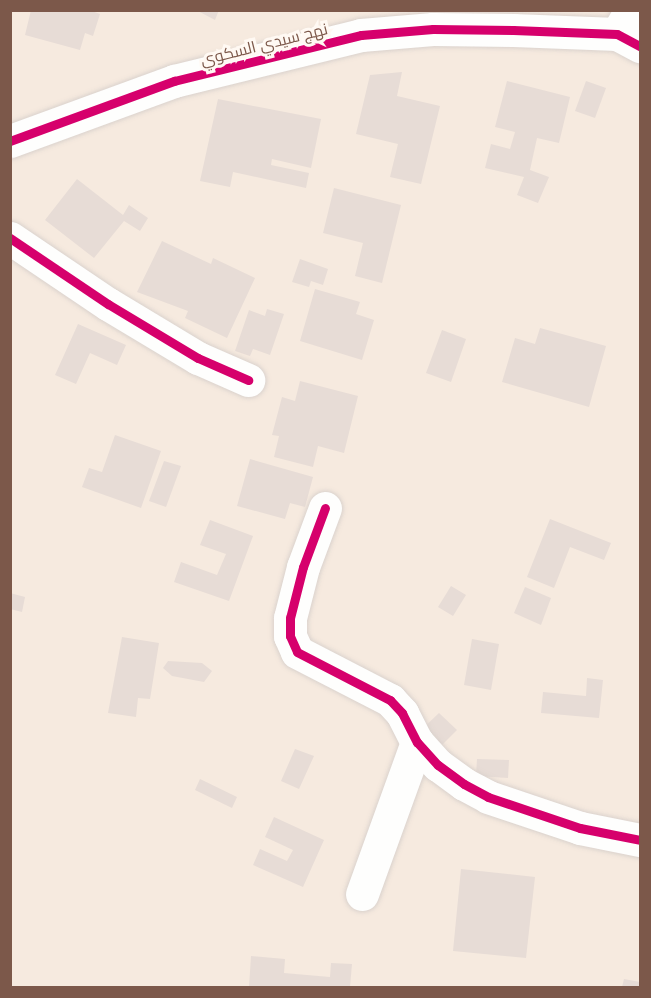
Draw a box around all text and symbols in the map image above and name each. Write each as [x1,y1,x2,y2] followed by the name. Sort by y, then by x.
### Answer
[198,19,330,69] street label: نهج سيدي السكوي

